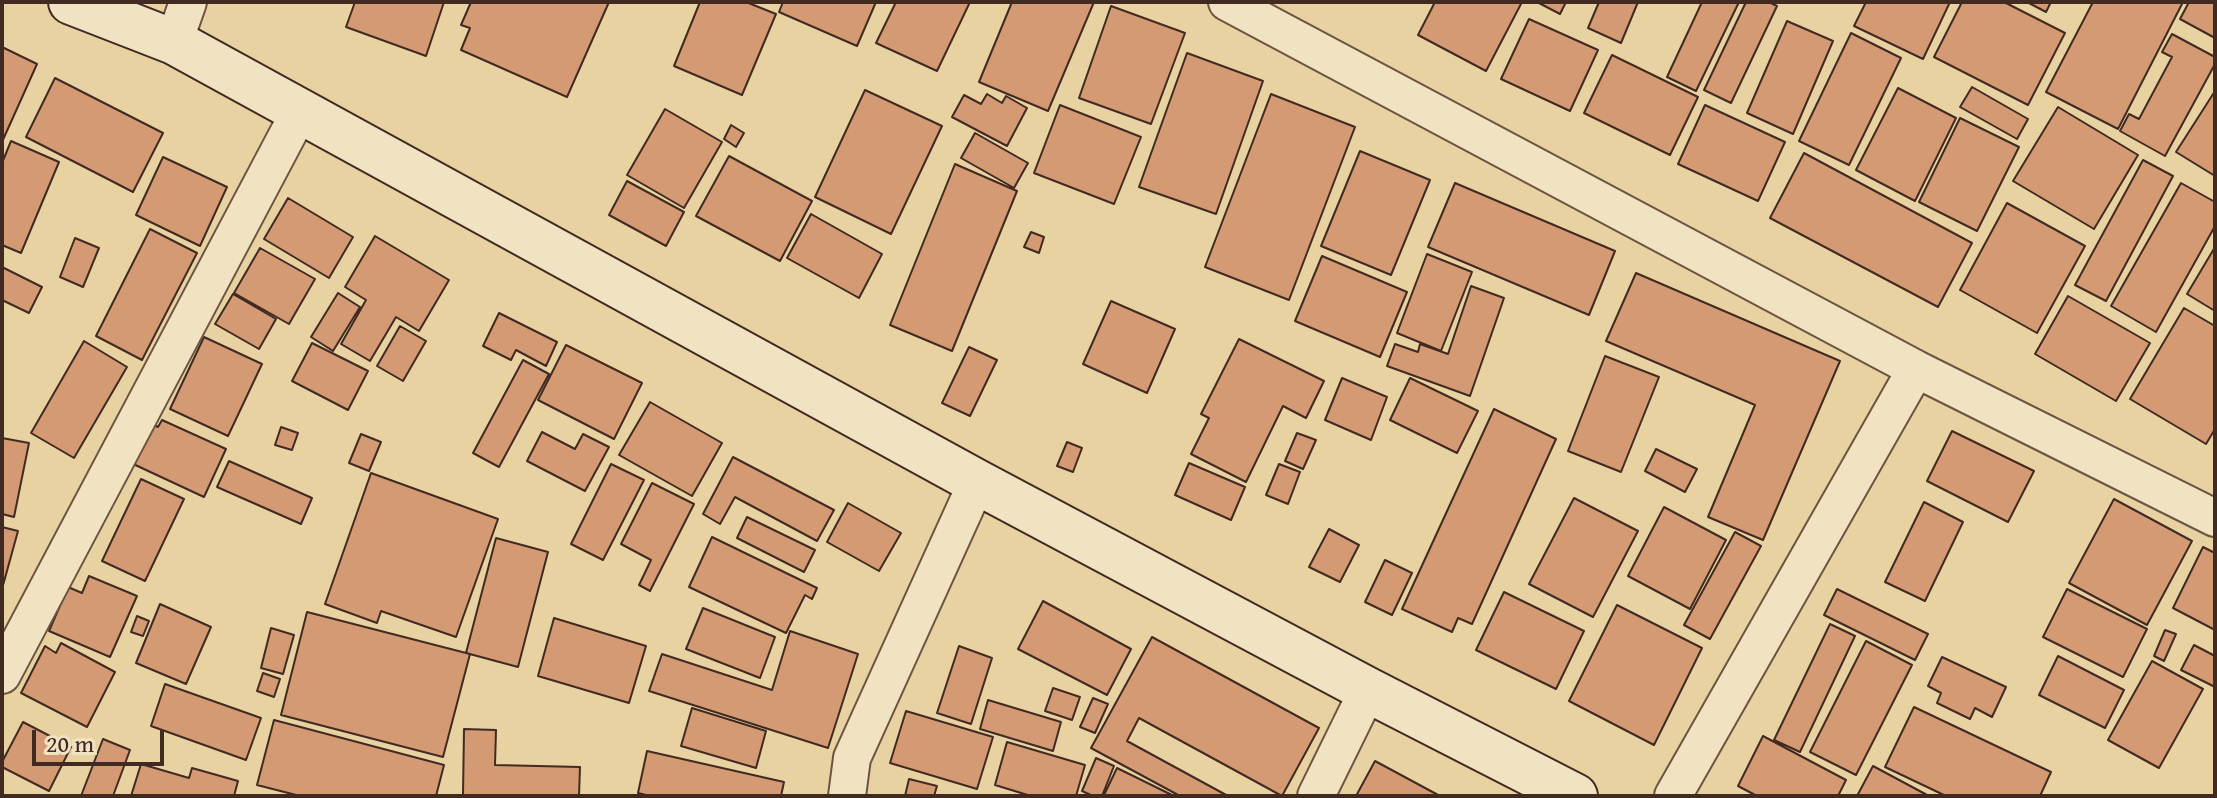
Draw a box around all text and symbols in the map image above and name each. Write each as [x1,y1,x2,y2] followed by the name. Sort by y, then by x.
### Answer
[36,714,168,764] scale bar
[46,726,94,761] text: 20 m

